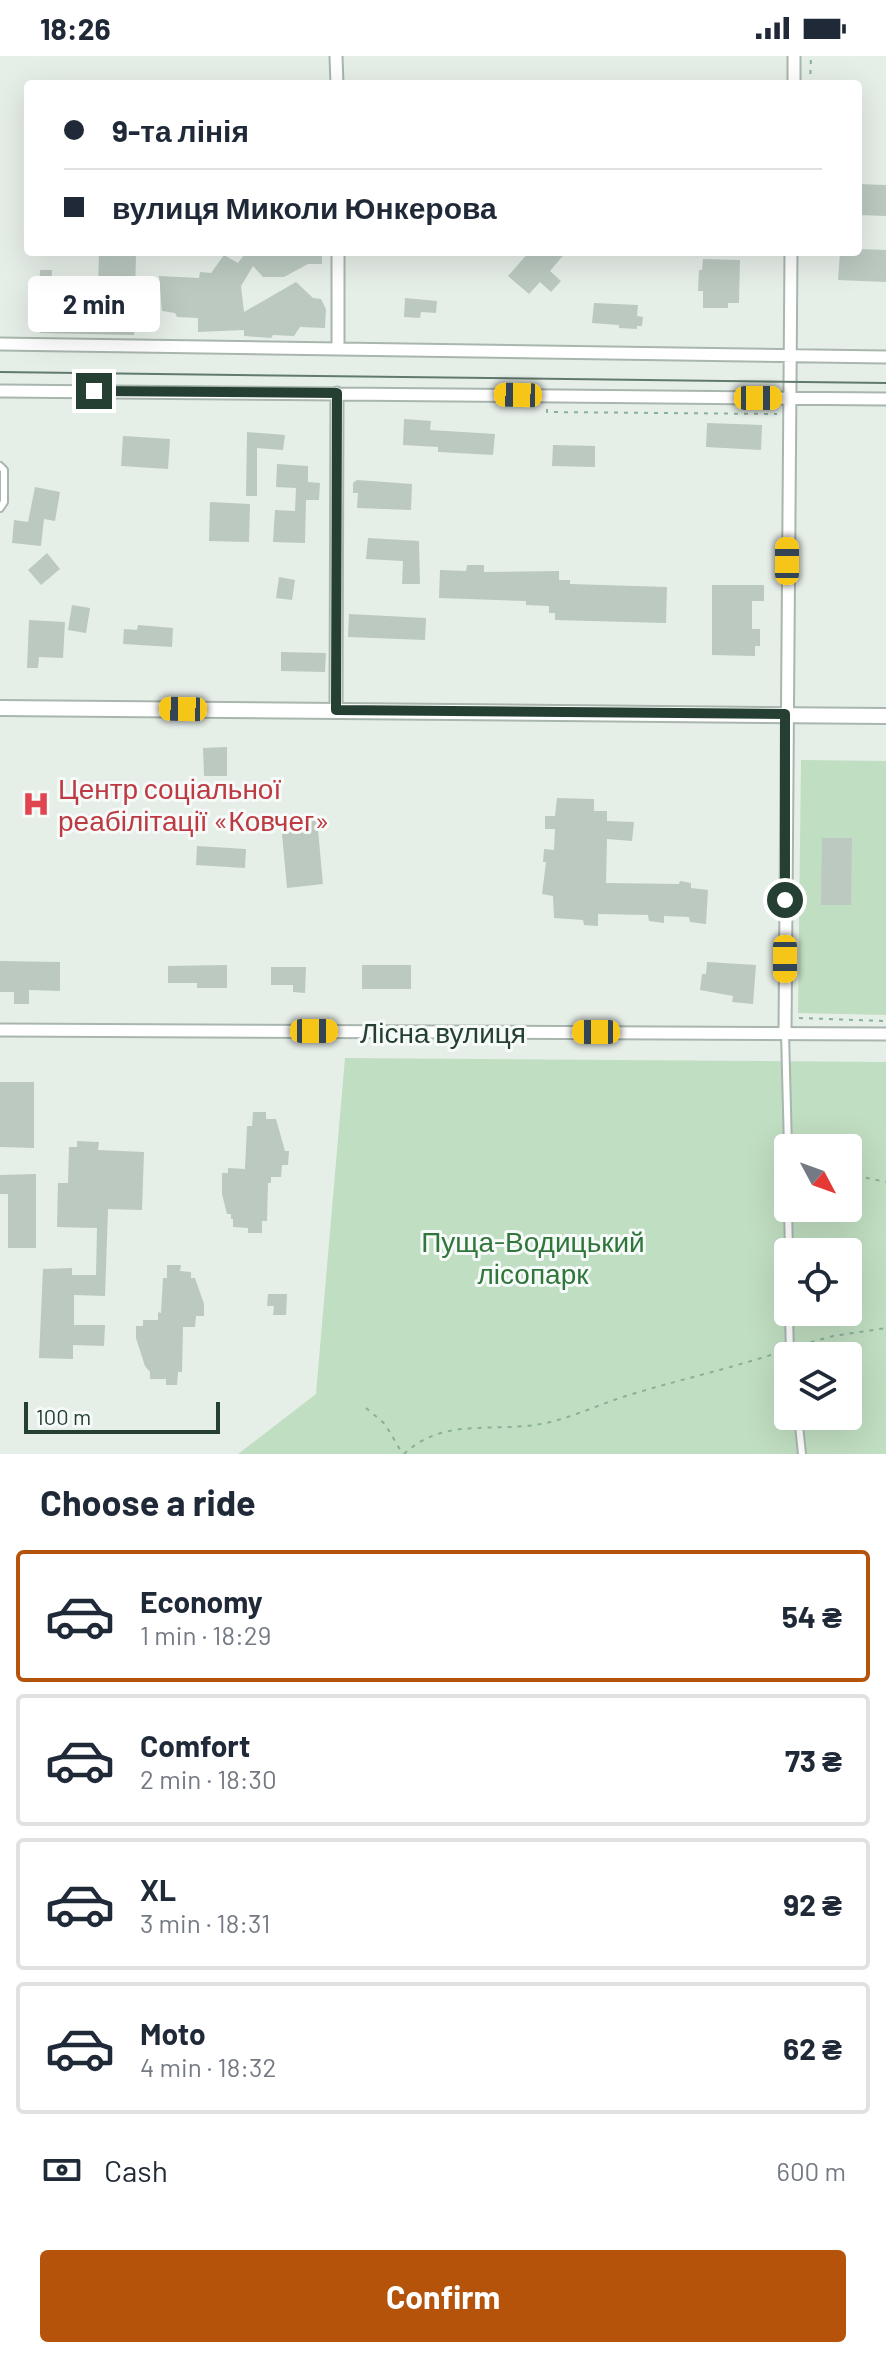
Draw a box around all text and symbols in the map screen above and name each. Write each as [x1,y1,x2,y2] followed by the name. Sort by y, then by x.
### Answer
[40,10,111,46] text: 18:26
[112,112,249,148] text: 9-та лінія
[112,189,497,225] text: вулиця Миколи Юнкерова
[28,275,160,331] callout: 2 min
[63,288,125,319] text: 2 min
[76,373,112,409] route end
[494,383,542,407] car
[734,386,782,410] car
[775,537,799,585] car
[159,697,207,721] car
[58,771,329,837] place label: Центр соціальної реабілітації «Ковчег»
[21,789,51,819] hospital icon: Центр соціальної реабілітації «Ковчег»
[767,882,803,918] route start
[773,935,797,983] car
[360,1015,526,1049] street label: Лісна вулиця
[290,1019,338,1043] car
[572,1020,620,1044] car
[774,1134,862,1222] north arrow
[774,1134,862,1430] map controls
[421,1224,645,1290] park label: Пуща-Водицький лісопарк
[774,1238,862,1326] button: locate
[774,1342,862,1430] button: layers
[24,1398,220,1434] scale bar
[36,1403,91,1429] text: 100 m
[40,1480,256,1523] text: Choose a ride
[44,1580,116,1652] icon: car
[140,1583,263,1619] text: Economy
[782,1598,842,1634] text: 54 ₴
[140,1619,271,1650] text: 1 min · 18:29
[44,1724,116,1796] icon: car
[140,1727,250,1763] text: Comfort
[785,1742,842,1778] text: 73 ₴
[140,1763,277,1794] text: 2 min · 18:30
[44,1868,116,1940] icon: car
[140,1871,176,1907] text: XL
[783,1886,842,1922] text: 92 ₴
[140,1907,270,1938] text: 3 min · 18:31
[44,2012,116,2084] icon: car
[140,2015,206,2051] text: Moto
[783,2030,842,2066] text: 62 ₴
[140,2051,276,2082] text: 4 min · 18:32
[40,2148,84,2192] icon: cash
[104,2152,168,2188] text: Cash
[777,2155,846,2186] text: 600 m
[40,2250,846,2342] button: Confirm

